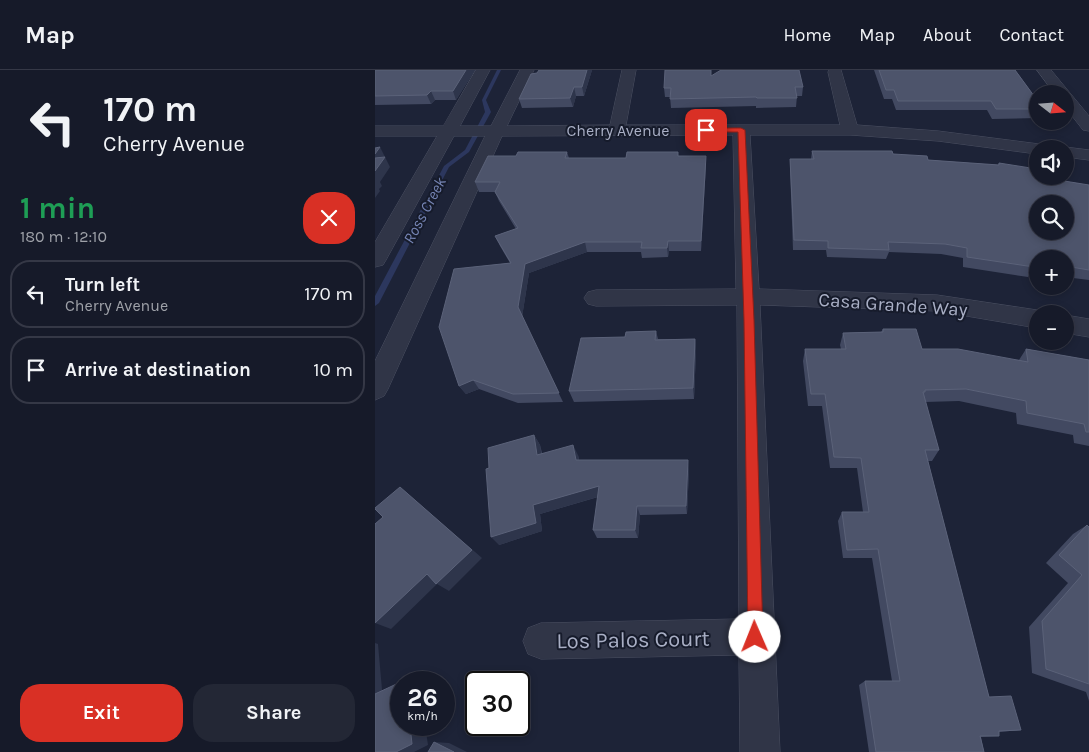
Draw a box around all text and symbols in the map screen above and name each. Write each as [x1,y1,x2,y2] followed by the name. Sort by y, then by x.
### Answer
[25,21,75,49] text: Map
[783,24,831,46] text: Home
[859,24,895,46] text: Map
[923,24,972,46] text: About
[1000,24,1064,46] text: Contact
[1029,85,1074,130] north arrow
[1029,85,1074,350] map controls
[103,89,197,130] text: 170 m
[20,90,85,155] icon: left
[685,109,727,151] pin
[692,116,720,144] icon: arrive
[566,121,670,140] street label: Cherry Avenue
[103,131,245,157] text: Cherry Avenue
[1029,140,1074,185] button: sound
[399,173,450,247] water label: Ross Creek
[20,190,95,226] text: 1 min
[303,192,355,244] button: close
[1029,195,1074,240] button: search
[20,227,107,246] text: 180 m · 12:10
[1029,250,1074,295] button: +
[65,274,140,296] text: Turn left
[22,280,50,308] icon: left
[304,283,353,305] text: 170 m
[818,289,968,321] street label: Casa Grande Way
[65,296,168,315] text: Cherry Avenue
[1029,305,1074,350] button: −
[22,356,50,384] icon: arrive
[65,359,251,381] text: Arrive at destination
[313,359,353,381] text: 10 m
[728,610,780,662] position arrow
[556,626,710,654] street label: Los Palos Court
[465,671,530,736] speed limit sign: 30
[407,683,438,712] text: 26
[20,684,183,742] button: Exit
[193,684,355,742] button: Share
[407,709,438,723] text: km/h

